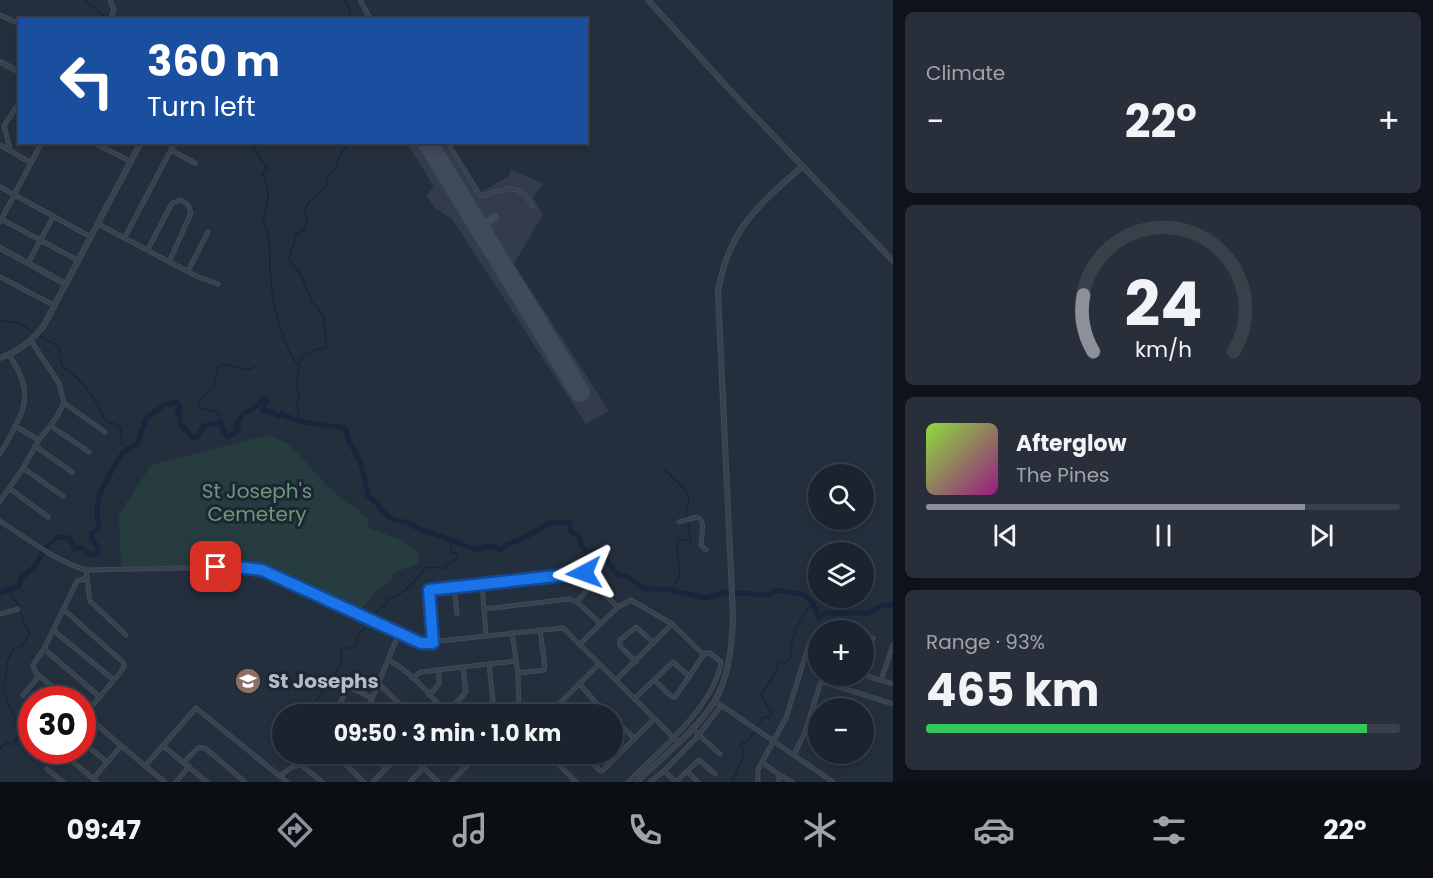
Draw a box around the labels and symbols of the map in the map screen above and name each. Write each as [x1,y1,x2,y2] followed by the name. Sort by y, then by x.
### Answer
[202,477,312,528] park label: St Joseph's Cemetery
[190,541,241,592] pin
[552,541,616,605] position arrow
[233,666,263,696] school or university icon: St Josephs
[268,667,379,695] place label: St Josephs
[18,686,96,764] speed limit sign: 30

